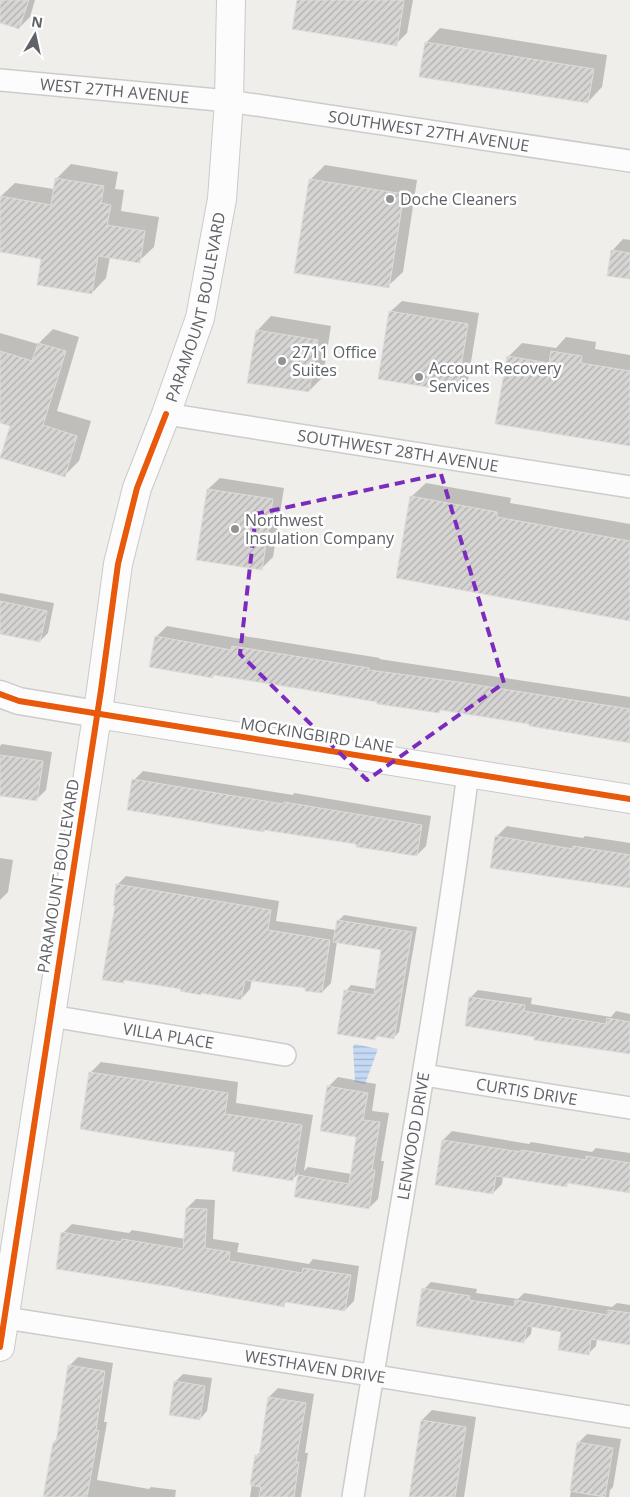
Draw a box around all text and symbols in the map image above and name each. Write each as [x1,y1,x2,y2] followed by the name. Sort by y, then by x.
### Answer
[10,10,60,60] north arrow
[30,11,44,32] text: N
[39,73,190,108] street label: WEST 27TH AVENUE
[327,105,531,157] street label: SOUTHWEST 27TH AVENUE
[400,188,517,210] place label: Doche Cleaners
[384,193,396,205] marker: Doche Cleaners
[160,210,230,405] street label: PARAMOUNT BOULEVARD
[292,341,377,381] place label: 2711 Office Suites
[276,355,288,367] marker: 2711 Office Suites
[429,357,562,397] place label: Account Recovery Services
[413,371,425,383] marker: Account Recovery Services
[296,424,500,477] street label: SOUTHWEST 28TH AVENUE
[245,509,395,549] place label: Northwest Insulation Company
[229,523,241,535] marker: Northwest Insulation Company
[239,712,395,758] street label: MOCKINGBIRD LANE
[32,777,84,975] street label: PARAMOUNT BOULEVARD
[121,1017,216,1054] street label: VILLA PLACE
[391,1070,434,1201] street label: LENWOOD DRIVE
[474,1073,579,1110] street label: CURTIS DRIVE
[243,1345,387,1388] street label: WESTHAVEN DRIVE

